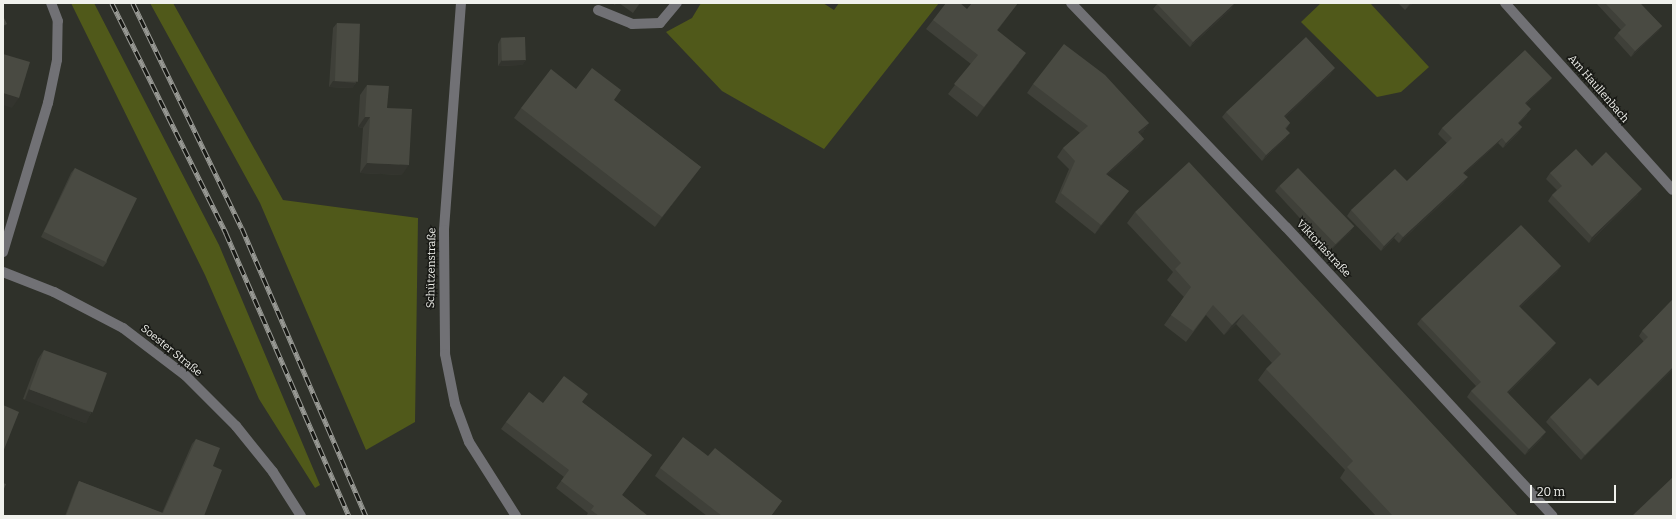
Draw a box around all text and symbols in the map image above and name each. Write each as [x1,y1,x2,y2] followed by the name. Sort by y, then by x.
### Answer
[1565,52,1631,126] street label: Am Haullenbach
[1293,218,1353,280] street label: Viktoriastraße
[425,228,439,308] street label: Schützenstraße
[138,322,204,380] street label: Soester Straße
[1532,477,1618,503] scale bar
[1537,485,1565,499] text: 20 m

